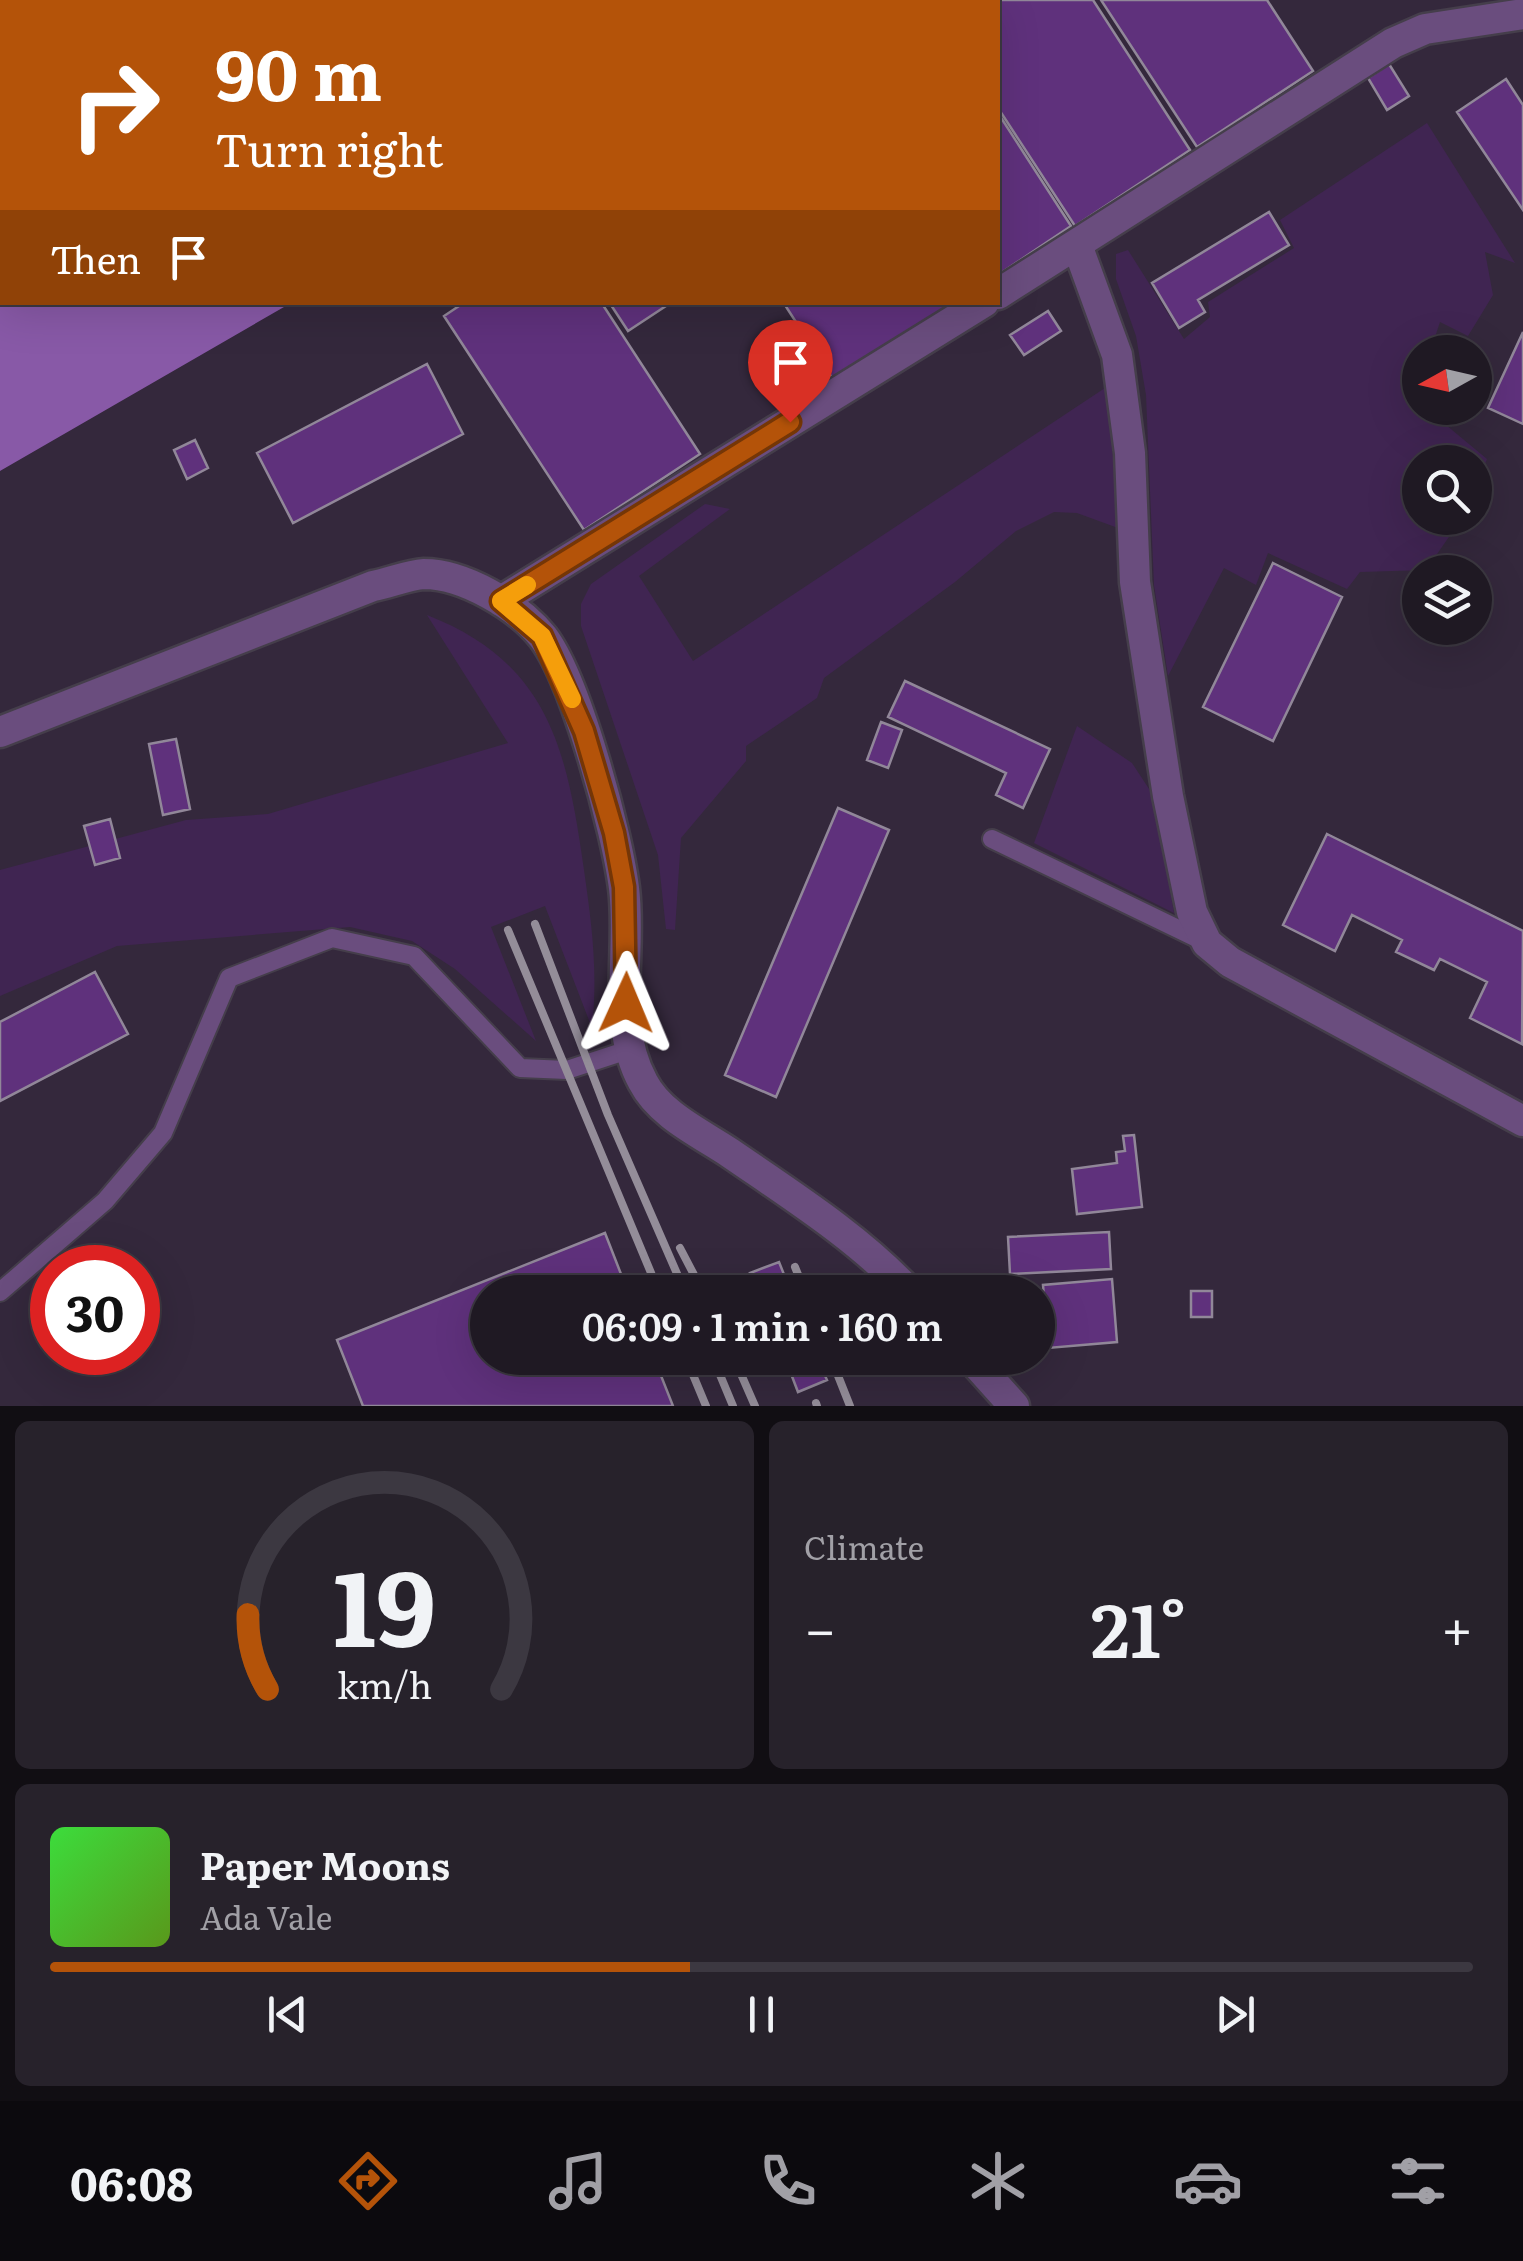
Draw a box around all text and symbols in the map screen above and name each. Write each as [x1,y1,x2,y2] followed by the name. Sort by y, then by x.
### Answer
[215,19,382,123] text: 90 m
[50,40,180,170] icon: right
[215,114,443,181] text: Turn right
[50,229,141,286] text: Then
[161,230,216,285] icon: arrive
[748,320,833,423] pin
[763,335,818,390] icon: arrive
[1402,335,1492,425] north arrow
[1402,335,1492,645] map controls
[1402,445,1492,535] button: search
[1402,555,1492,645] button: layers
[574,951,678,1055] position arrow
[30,1245,160,1375] speed limit sign: 30
[582,1296,943,1353] text: 06:09 · 1 min · 160 m
[804,1522,924,1570] text: Climate
[333,1525,436,1679] text: 19
[1091,1570,1186,1681] text: 21°
[804,1585,836,1667] text: −
[1441,1585,1473,1667] text: +
[337,1657,432,1710] text: km/h
[200,1835,450,1892] text: Paper Moons
[200,1892,332,1940] text: Ada Vale
[260,1987,315,2042] icon: previous
[734,1987,789,2042] icon: pause
[1208,1987,1263,2042] icon: next
[333,2146,403,2216] icon: directions
[543,2146,613,2216] icon: music
[753,2146,823,2216] icon: phone
[963,2146,1033,2216] icon: climate
[1173,2146,1243,2216] icon: car
[1383,2146,1453,2216] icon: filters
[70,2148,193,2215] text: 06:08

